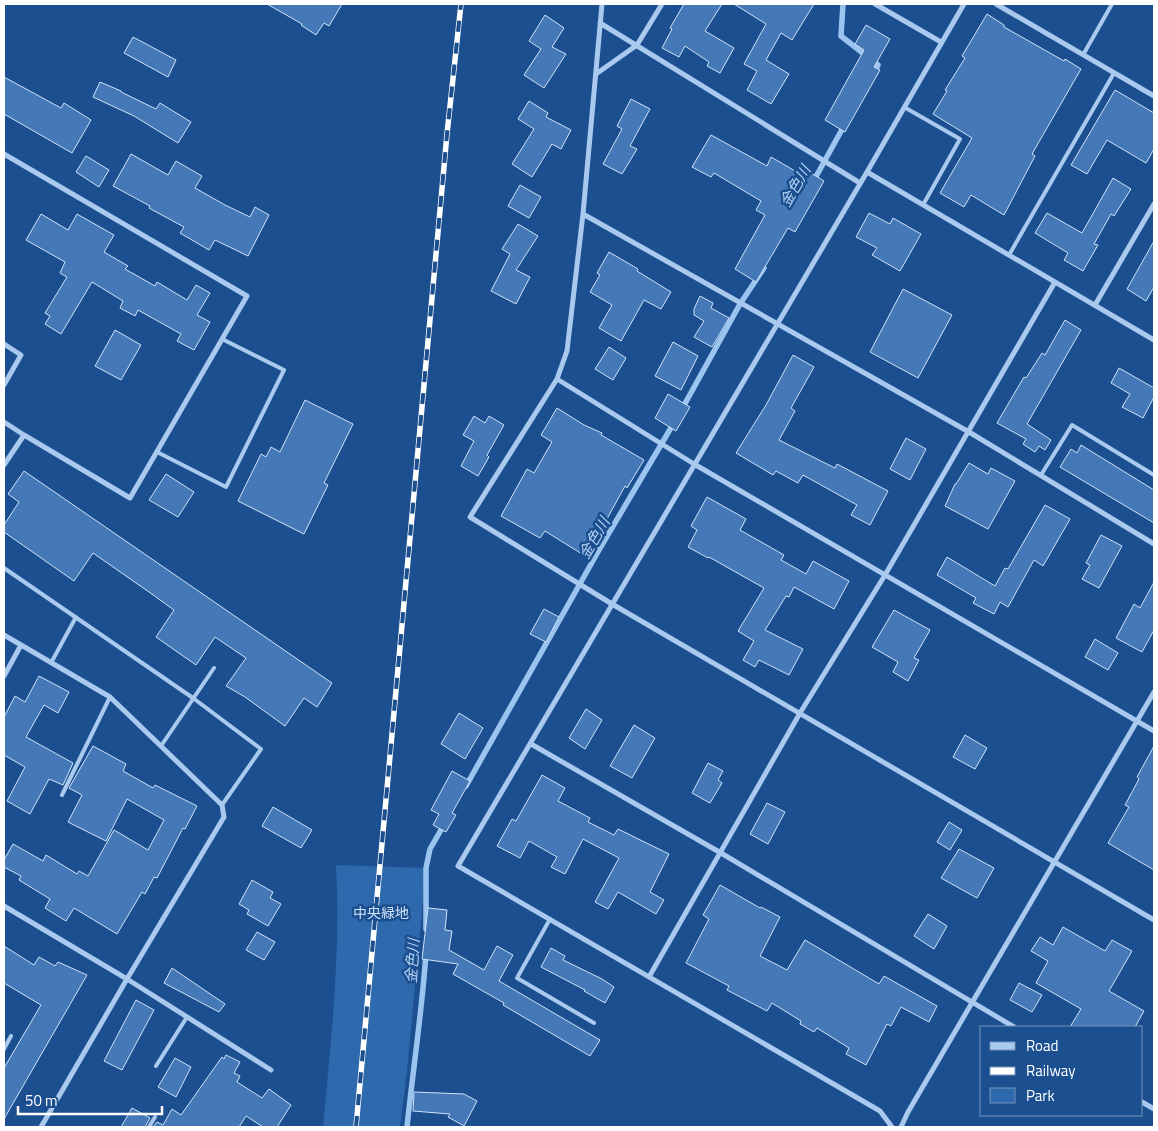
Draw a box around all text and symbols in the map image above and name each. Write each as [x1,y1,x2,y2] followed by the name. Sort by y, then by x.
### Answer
[774,159,817,211] water label: 金色川
[573,511,616,563] water label: 金色川
[353,902,409,923] park label: 中央緑地
[399,936,425,984] water label: 金色川
[980,1026,1143,1116] legend
[1026,1034,1058,1057] text: Road
[1026,1059,1076,1082] text: Railway
[18,1084,161,1116] scale bar
[1026,1084,1055,1107] text: Park
[25,1089,58,1112] text: 50 m

